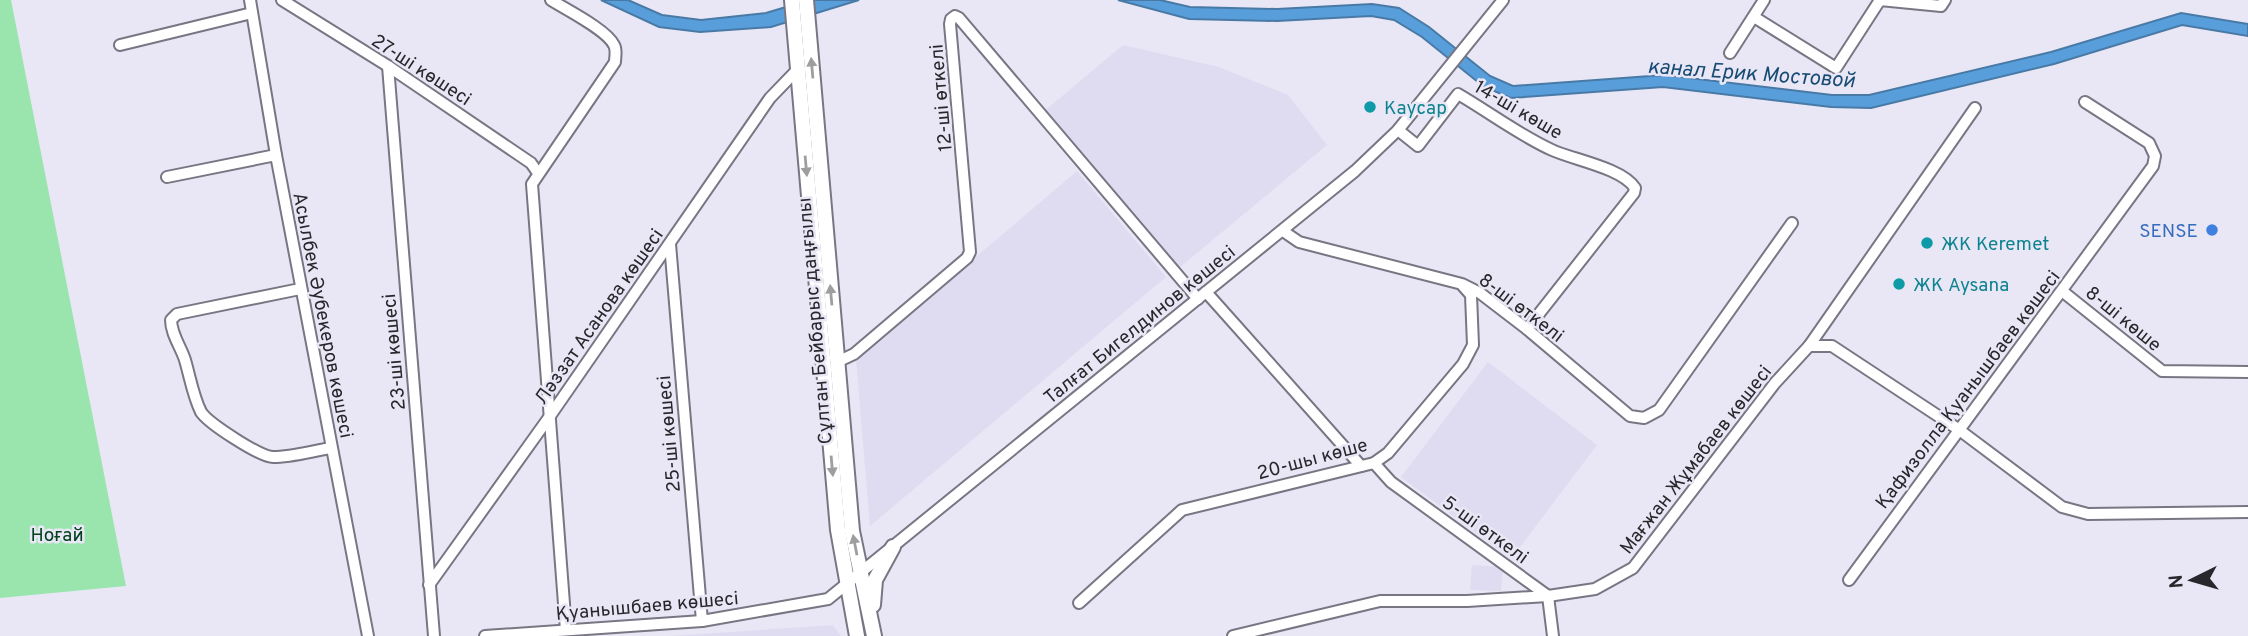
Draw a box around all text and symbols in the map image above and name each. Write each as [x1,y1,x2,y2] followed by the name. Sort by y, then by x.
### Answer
[366,29,475,112] street label: 27-ші көшесі
[925,43,959,153] street label: 12-ші өткелі
[1646,54,1856,95] water label: канал Ерик Мостовой
[806,57,817,79] one-way arrow
[1470,76,1566,146] street label: 14-ші көше
[1384,97,1447,121] place label: Каусар
[1362,99,1378,115] marker: Каусар
[801,155,812,177] one-way arrow
[286,190,358,440] street label: Асылбек Әубекеров көшесі
[793,196,839,445] street label: Сұлтан Бейбарыс даңғылы
[2139,220,2198,244] place label: SENSE
[2204,222,2220,238] marker: SENSE
[530,224,670,410] street label: Ләззат Асанова көшесі
[1941,233,2049,257] place label: ЖК Keremet
[1919,235,1935,251] marker: ЖК Keremet
[1040,241,1241,410] street label: Талғат Бигелдинов көшесі
[1871,266,2066,514] street label: Қафизолла Қуанышбаев көшесi
[1473,269,1568,348] street label: 8-ші өткелі
[1913,274,2009,298] place label: ЖК Aysana
[1891,276,1907,292] marker: ЖК Aysana
[2080,282,2166,358] street label: 8-шi көше
[825,283,836,305] one-way arrow
[378,293,412,411] street label: 23-ші көшесі
[1615,361,1778,559] street label: Мағжан Жұмабаев көшесі
[653,374,687,493] street label: 25-ші көшесі
[1255,434,1370,486] street label: 20-шы көше
[827,455,838,477] one-way arrow
[1437,491,1533,570] street label: 5-ші өткелі
[30,524,84,548] park label: Ноғай
[849,534,860,556] one-way arrow
[2157,545,2227,615] north arrow
[2165,573,2190,589] text: N
[555,587,740,627] street label: Қуанышбаев көшесі

